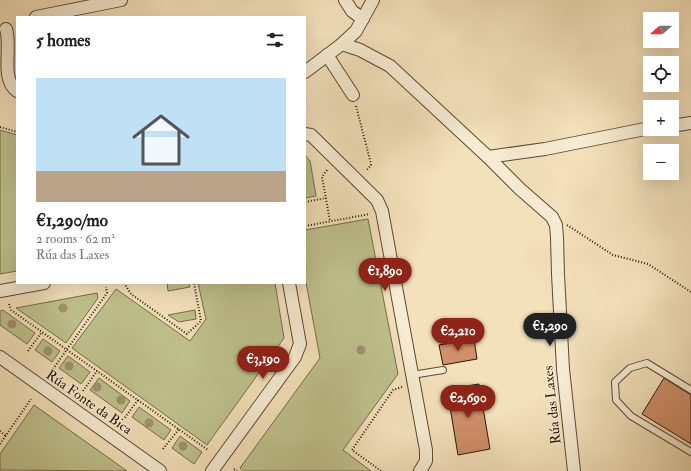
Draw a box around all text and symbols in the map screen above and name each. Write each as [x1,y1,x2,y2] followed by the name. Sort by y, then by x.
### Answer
[643,12,679,48] north arrow
[643,12,679,180] map controls
[264,29,286,51] icon: filters
[36,30,90,51] text: 5 homes
[643,56,679,92] button: locate
[643,100,679,136] button: +
[125,104,197,176] icon: home
[643,144,679,180] button: −
[36,210,108,231] text: €1,290/mo
[36,231,115,247] text: 2 rooms · 62 m²
[36,247,109,263] text: Rúa das Laxes
[352,258,418,292] pin: €1,890
[368,263,402,279] text: €1,890
[517,313,583,347] pin: €1,290
[425,318,491,352] pin: €2,210
[532,318,568,334] text: €1,290
[440,323,476,339] text: €2,210
[230,346,296,380] pin: €3,190
[246,351,280,367] text: €3,190
[539,365,565,445] street label: Rúa das Laxes
[43,366,136,438] street label: Rúa Fonte da Bica
[435,385,501,419] pin: €2,690
[449,390,487,406] text: €2,690

